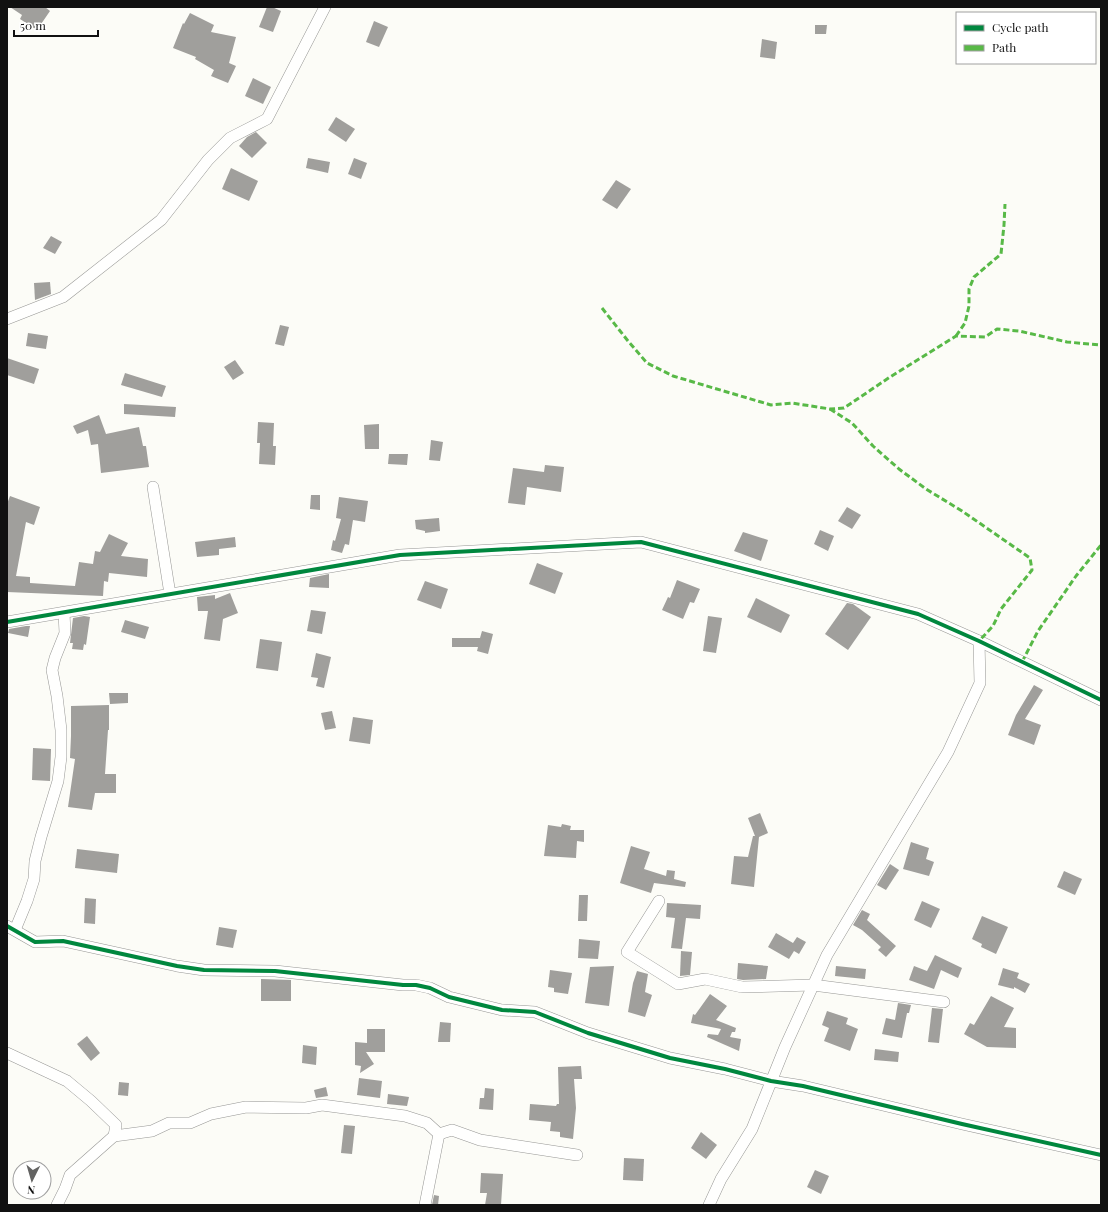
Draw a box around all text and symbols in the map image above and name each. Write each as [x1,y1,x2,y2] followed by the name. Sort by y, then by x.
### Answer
[14,12,98,38] scale bar
[956,12,1096,64] legend
[20,17,46,33] text: 50 m
[992,19,1049,35] text: Cycle path
[992,39,1016,55] text: Path
[12,1160,52,1200] north arrow
[26,1183,36,1198] text: N

